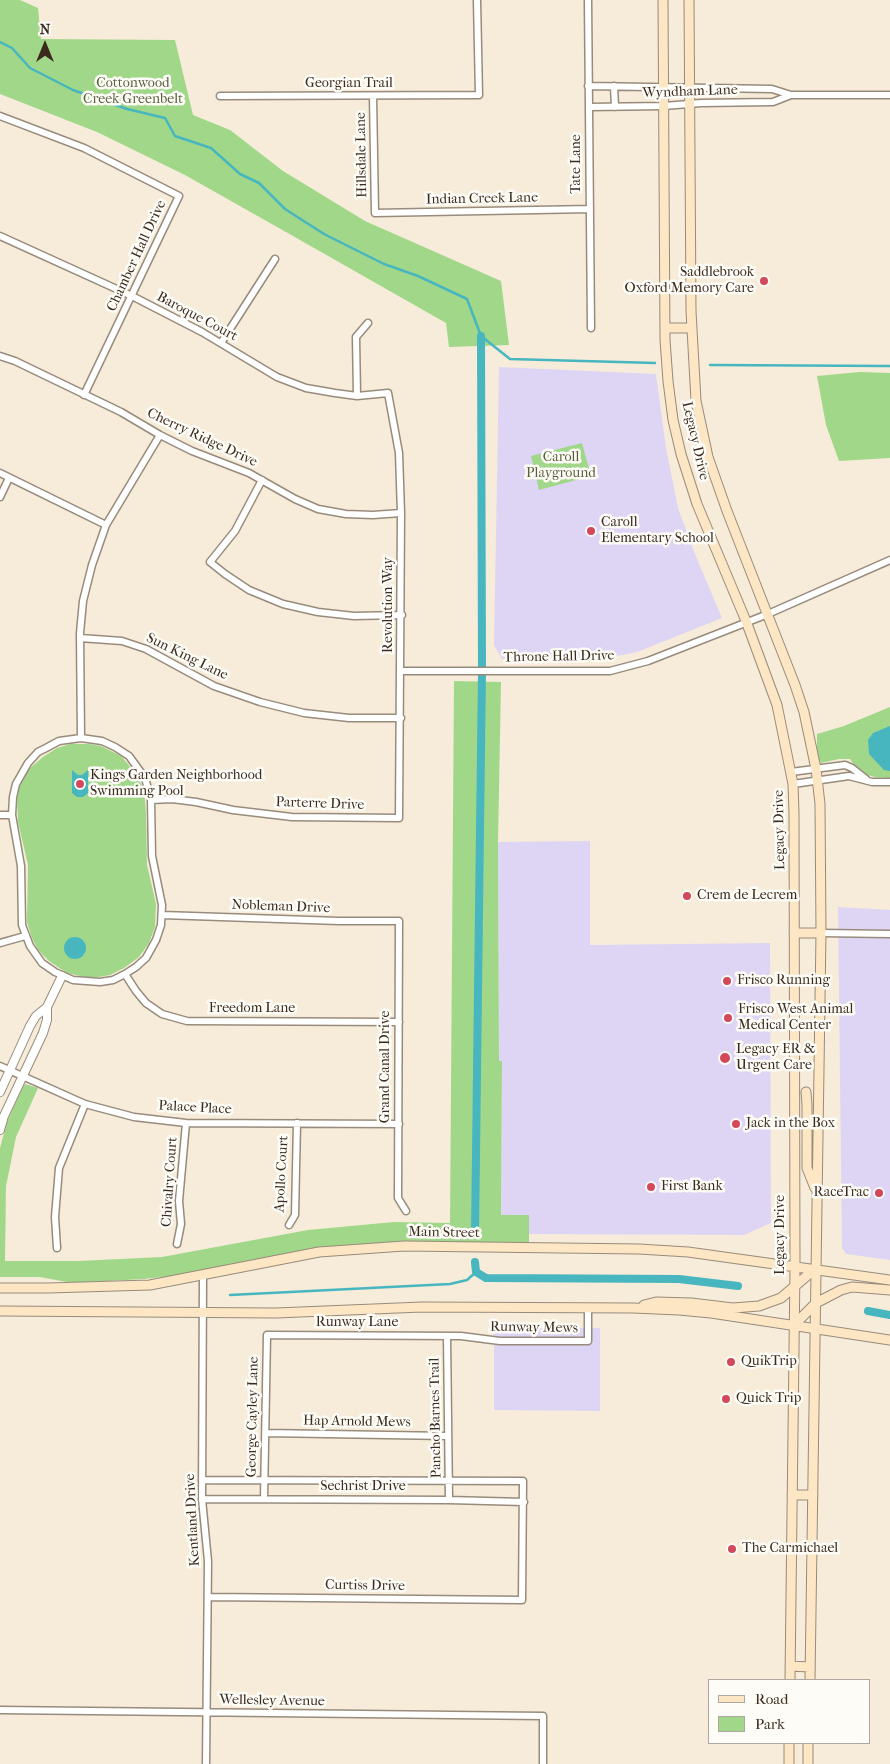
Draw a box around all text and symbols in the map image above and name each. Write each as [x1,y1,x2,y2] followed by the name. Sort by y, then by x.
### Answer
[20,20,70,70] north arrow
[40,21,50,38] text: N
[83,76,183,108] park label: Cottonwood Creek Greenbelt
[305,76,393,92] street label: Georgian Trail
[642,82,738,102] street label: Wyndham Lane
[353,112,371,198] street label: Hillsdale Lane
[569,134,585,194] street label: Tate Lane
[426,190,538,208] street label: Indian Creek Lane
[104,198,170,314] street label: Chamber Hall Drive
[625,265,754,298] place label: Saddlebrook Oxford Memory Care
[758,275,770,287] marker: Saddlebrook Oxford Memory Care
[154,289,240,345] street label: Baroque Court
[678,400,712,482] street label: Legacy Drive
[144,405,260,471] street label: Cherry Ridge Drive
[526,450,596,482] park label: Caroll Playground
[601,515,714,548] place label: Caroll Elementary School
[585,525,597,537] marker: Caroll Elementary School
[381,557,397,653] street label: Revolution Way
[143,630,231,684] street label: Sun King Lane
[503,648,615,666] street label: Throne Hall Drive
[90,768,262,800] place label: Kings Garden Neighborhood Swimming Pool
[74,778,86,790] marker: Kings Garden Neighborhood Swimming Pool
[771,790,789,870] street label: Legacy Drive
[275,794,365,814] street label: Parterre Drive
[697,888,797,904] place label: Crem de Lecrem
[681,890,693,902] marker: Crem de Lecrem
[231,897,331,917] street label: Nobleman Drive
[737,973,830,989] place label: Frisco Running
[721,975,733,987] marker: Frisco Running
[209,1001,295,1017] street label: Freedom Lane
[738,1002,853,1034] place label: Frisco West Animal Medical Center
[378,1011,394,1123] street label: Grand Canal Drive
[722,1012,734,1024] marker: Frisco West Animal Medical Center
[736,1042,815,1074] place label: Legacy ER & Urgent Care
[718,1051,732,1065] marker: Legacy ER & Urgent Care
[158,1098,232,1118] street label: Palace Place
[746,1116,835,1132] place label: Jack in the Box
[730,1118,742,1130] marker: Jack in the Box
[272,1135,292,1213] street label: Apollo Court
[158,1136,182,1228] street label: Chivalry Court
[661,1179,723,1195] place label: First Bank
[645,1181,657,1193] marker: First Bank
[813,1185,869,1201] place label: RaceTrac
[873,1187,885,1199] marker: RaceTrac
[773,1195,789,1275] street label: Legacy Drive
[408,1224,480,1242] street label: Main Street
[316,1315,398,1331] street label: Runway Lane
[490,1319,578,1337] street label: Runway Mews
[741,1354,797,1370] place label: QuikTrip
[244,1356,262,1478] street label: George Cayley Lane
[725,1356,737,1368] marker: QuikTrip
[427,1358,445,1478] street label: Pancho Barnes Trail
[736,1391,801,1407] place label: Quick Trip
[720,1393,732,1405] marker: Quick Trip
[303,1413,411,1431] street label: Hap Arnold Mews
[182,1473,204,1567] street label: Kentland Drive
[320,1479,406,1495] street label: Sechrist Drive
[742,1541,838,1557] place label: The Carmichael
[726,1543,738,1555] marker: The Carmichael
[325,1577,405,1595] street label: Curtiss Drive
[708,1679,870,1744] legend
[755,1690,788,1708] text: Road
[219,1692,325,1710] street label: Wellesley Avenue
[755,1715,785,1733] text: Park

